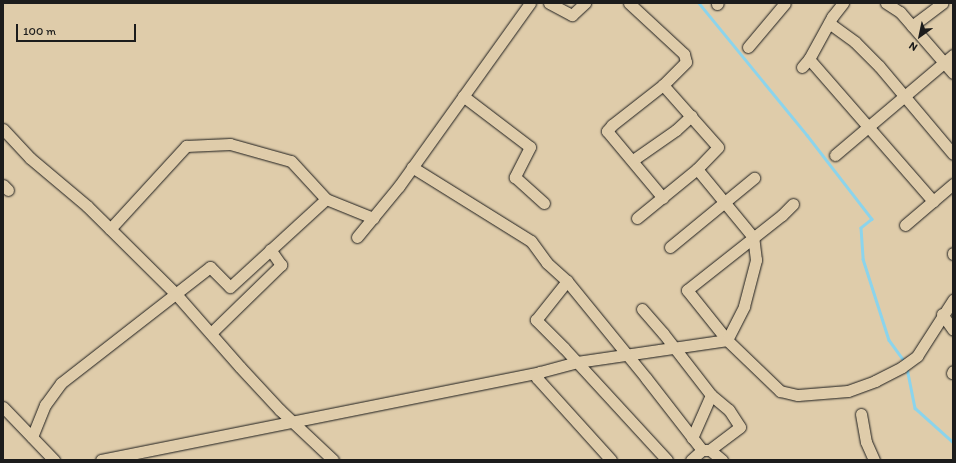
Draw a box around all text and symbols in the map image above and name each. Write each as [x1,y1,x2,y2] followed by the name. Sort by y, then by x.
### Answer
[18,16,138,42] scale bar
[900,16,940,56] north arrow
[23,24,56,38] text: 100 m
[907,39,920,54] text: N

